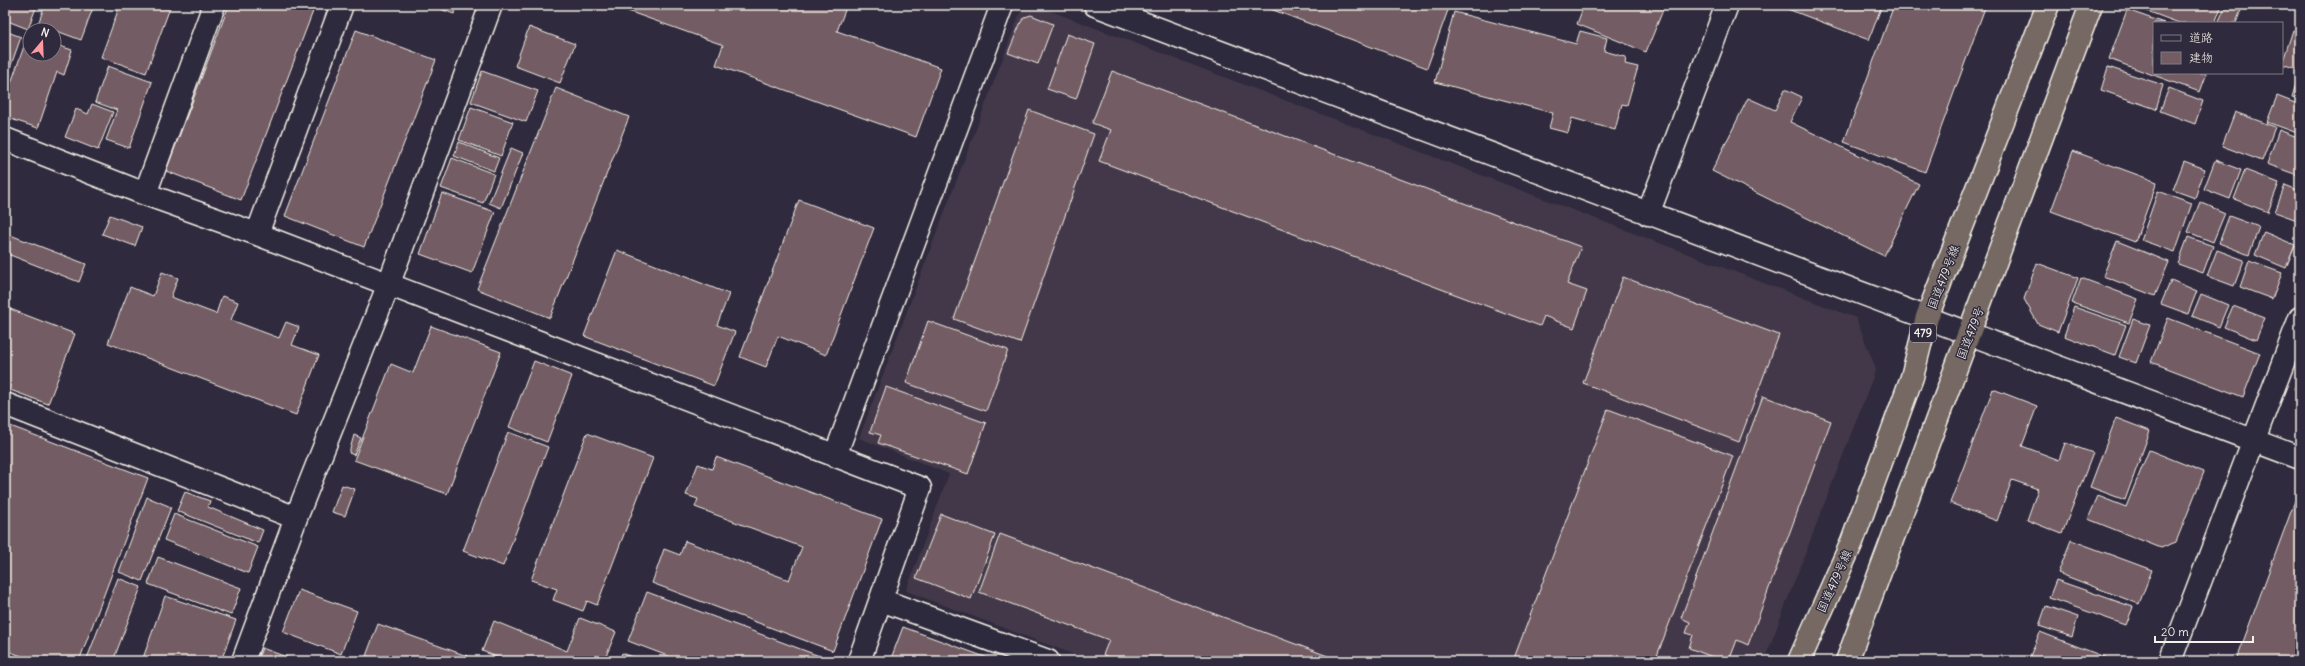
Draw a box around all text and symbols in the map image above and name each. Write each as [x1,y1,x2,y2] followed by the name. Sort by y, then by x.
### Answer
[22,22,62,62] north arrow
[2153,22,2283,74] legend
[39,25,51,40] text: N
[2189,30,2213,45] text: 道路
[2189,50,2213,65] text: 建物
[1924,243,1962,311] street label: 国道479号線
[1953,304,1987,362] street label: 国道479号
[1910,324,1936,342] road number: 479
[1813,547,1855,615] street label: 国道479号線
[2155,618,2253,644] scale bar
[2161,624,2189,639] text: 20 m

